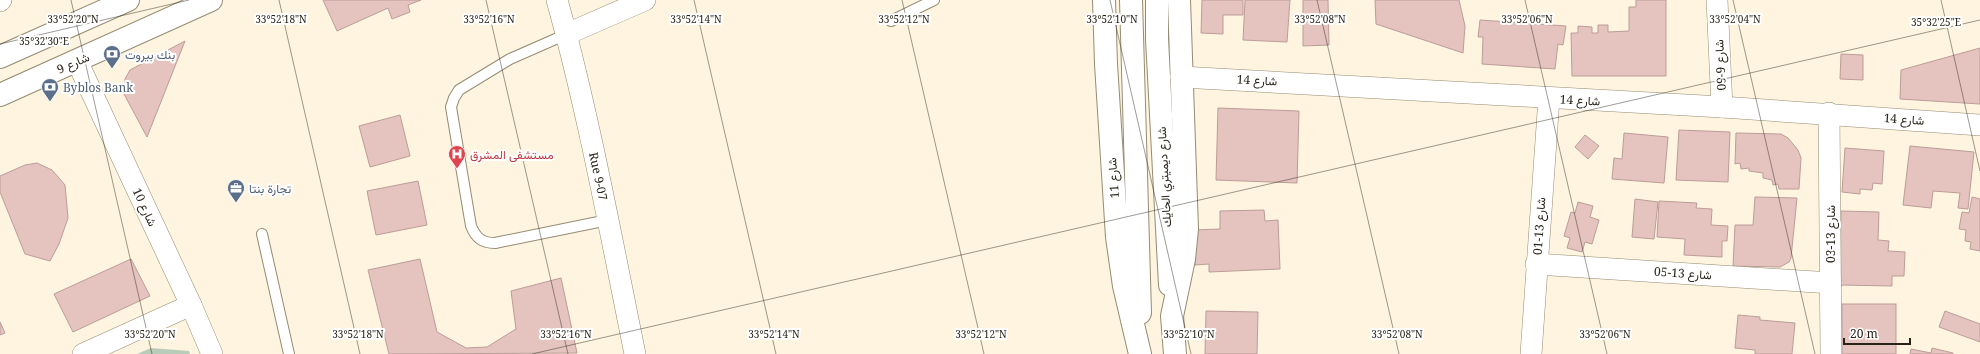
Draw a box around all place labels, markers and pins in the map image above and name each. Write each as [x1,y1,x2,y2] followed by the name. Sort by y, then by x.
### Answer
[102,44,122,69] bank icon: بنك بيروت
[125,46,175,63] place label: بنك بيروت
[40,77,60,102] bank icon: Byblos Bank
[63,79,134,96] place label: Byblos Bank
[447,144,467,169] hospital icon: مستشفى المشرق
[470,146,554,163] place label: مستشفى المشرق
[226,178,246,203] office icon: تجارة بنتا
[249,180,292,197] place label: تجارة بنتا

